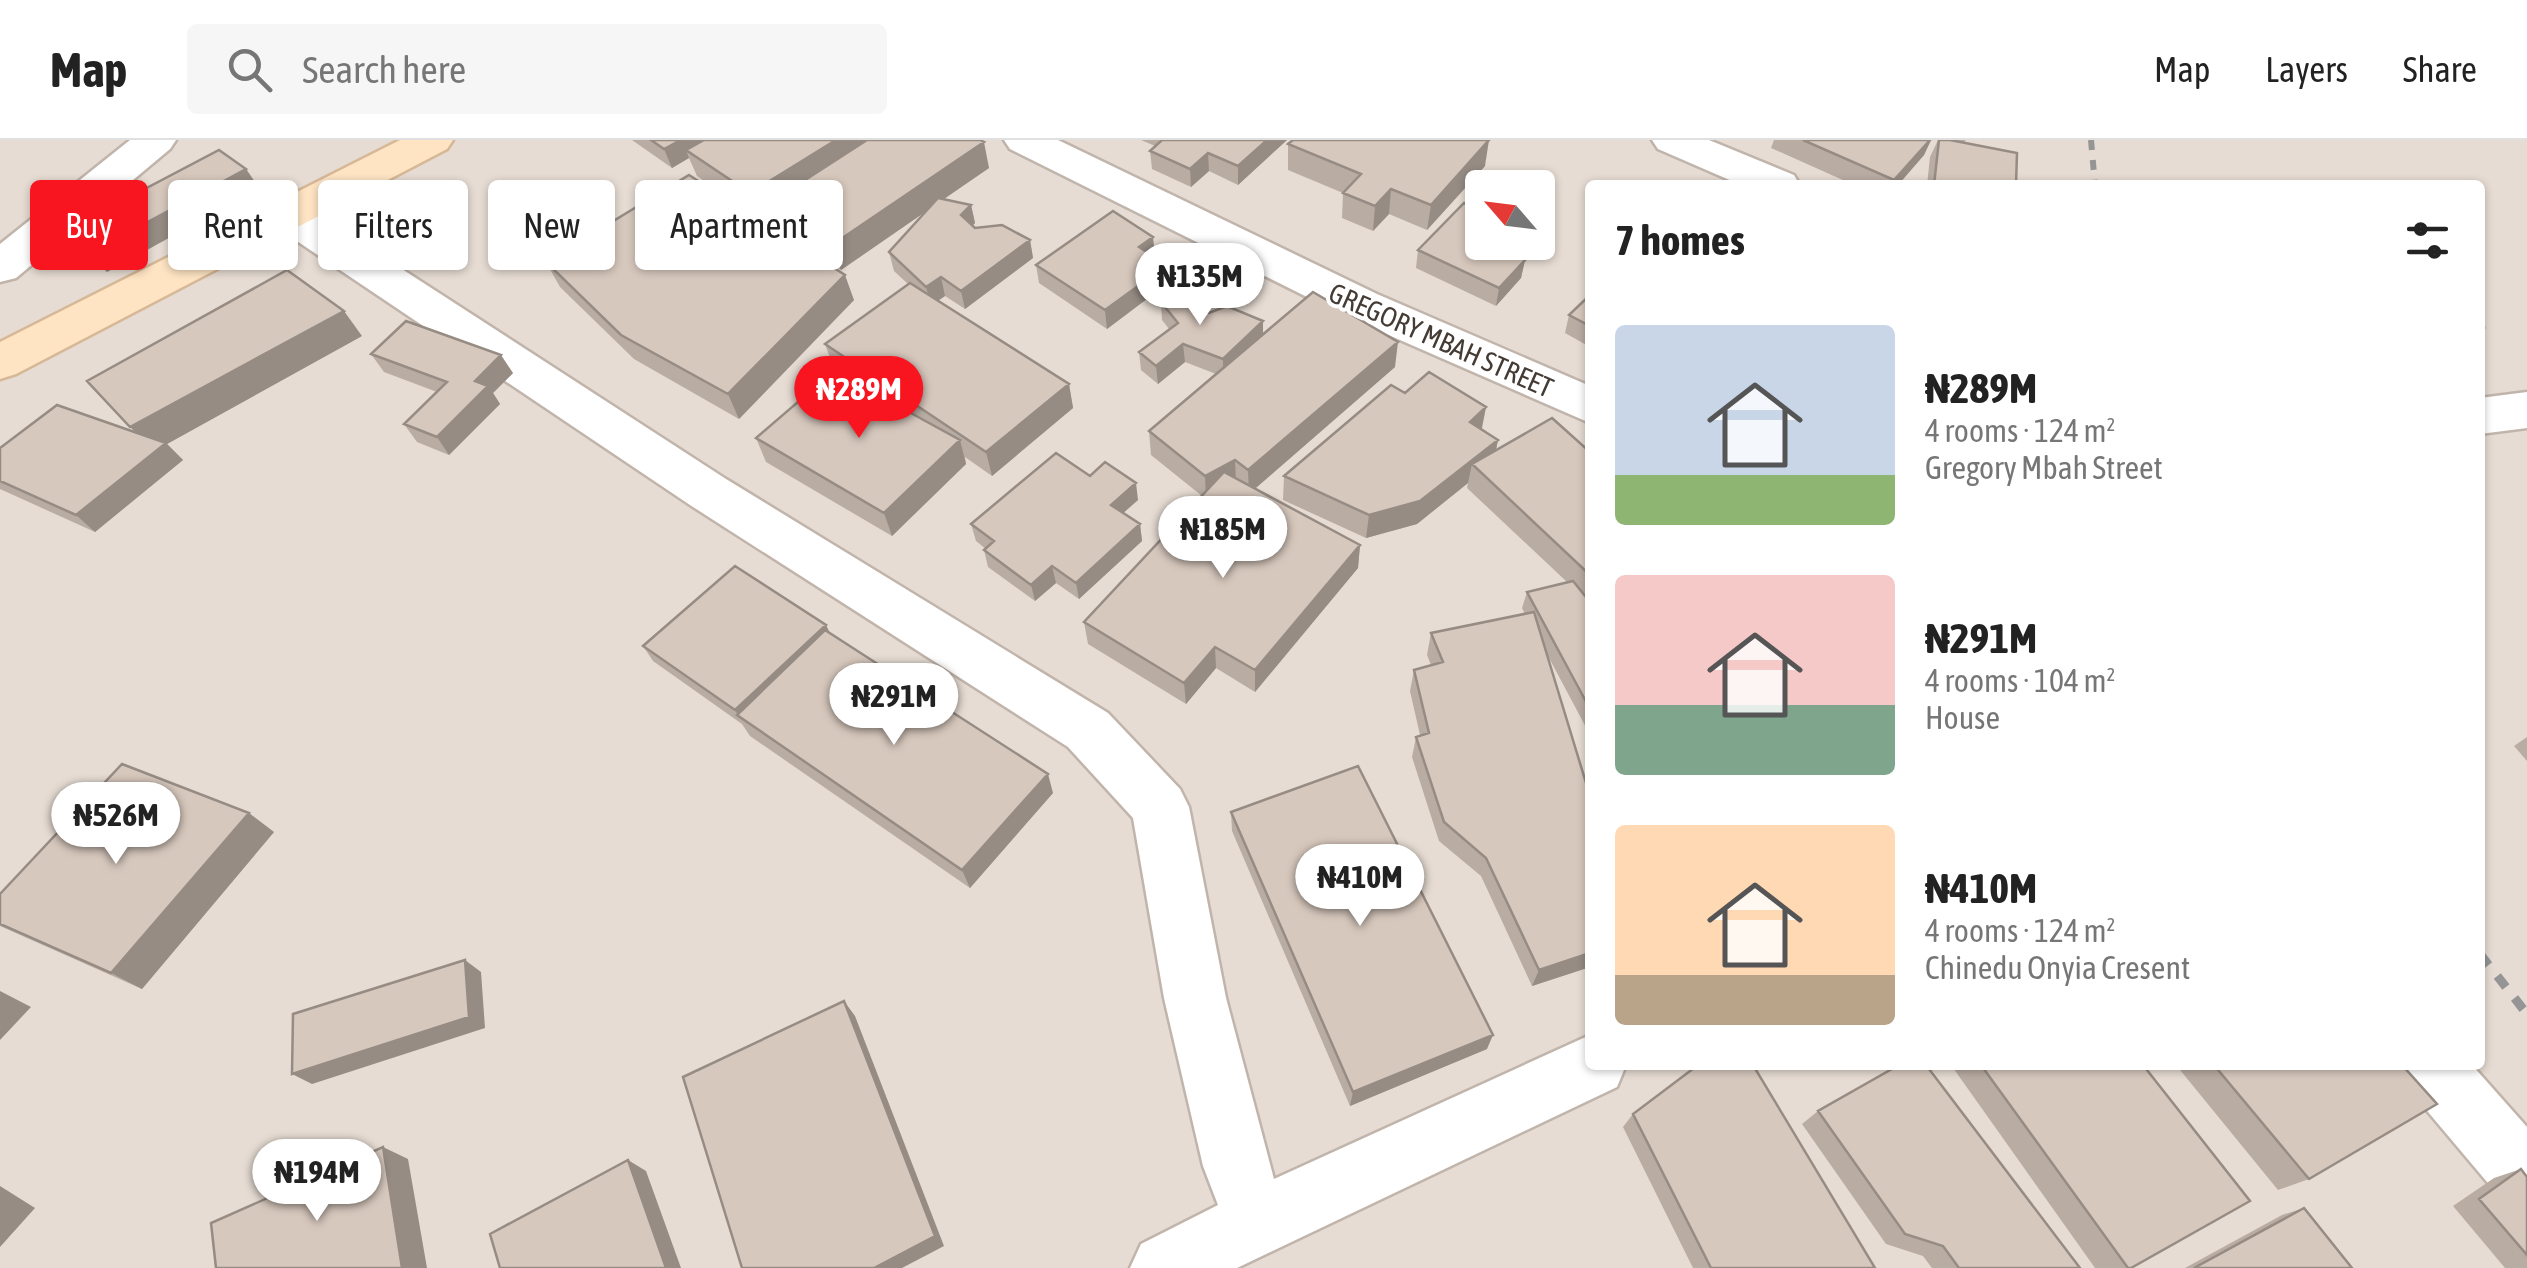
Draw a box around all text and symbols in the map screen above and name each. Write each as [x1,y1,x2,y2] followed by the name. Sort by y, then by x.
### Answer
[187,24,887,114] search box
[50,42,127,97] text: Map
[222,42,277,97] icon: search
[302,48,466,91] text: Search here
[2154,49,2210,89] text: Map
[2265,49,2348,89] text: Layers
[2403,49,2477,89] text: Share
[1465,170,1555,260] north arrow
[1465,170,1555,260] map controls
[30,180,148,270] chip: Buy
[168,180,298,270] chip: Rent
[318,180,468,270] chip: Filters
[488,180,615,270] chip: New
[635,180,843,270] chip: Apartment
[2400,213,2455,268] icon: filters
[1615,216,1745,264] text: 7 homes
[1130,243,1270,328] pin: ₦135M
[1157,257,1243,294] text: ₦135M
[1324,276,1558,404] street label: GREGORY MBAH STREET
[789,356,929,441] pin: ₦289M
[1925,364,2037,412] text: ₦289M
[1695,365,1815,485] icon: home
[816,370,902,407] text: ₦289M
[1925,412,2115,449] text: 4 rooms · 124 m²
[1925,449,2163,486] text: Gregory Mbah Street
[1153,496,1293,581] pin: ₦185M
[1180,510,1266,547] text: ₦185M
[1925,614,2037,662] text: ₦291M
[1695,615,1815,735] icon: home
[1925,662,2115,699] text: 4 rooms · 104 m²
[824,663,964,748] pin: ₦291M
[851,677,937,714] text: ₦291M
[1925,699,2000,736] text: House
[46,782,186,867] pin: ₦526M
[73,796,159,833] text: ₦526M
[1290,844,1430,929] pin: ₦410M
[1317,858,1403,895] text: ₦410M
[1925,864,2037,912] text: ₦410M
[1695,865,1815,985] icon: home
[1925,912,2115,949] text: 4 rooms · 124 m²
[1925,949,2190,986] text: Chinedu Onyia Cresent
[247,1139,387,1224] pin: ₦194M
[274,1153,360,1190] text: ₦194M

